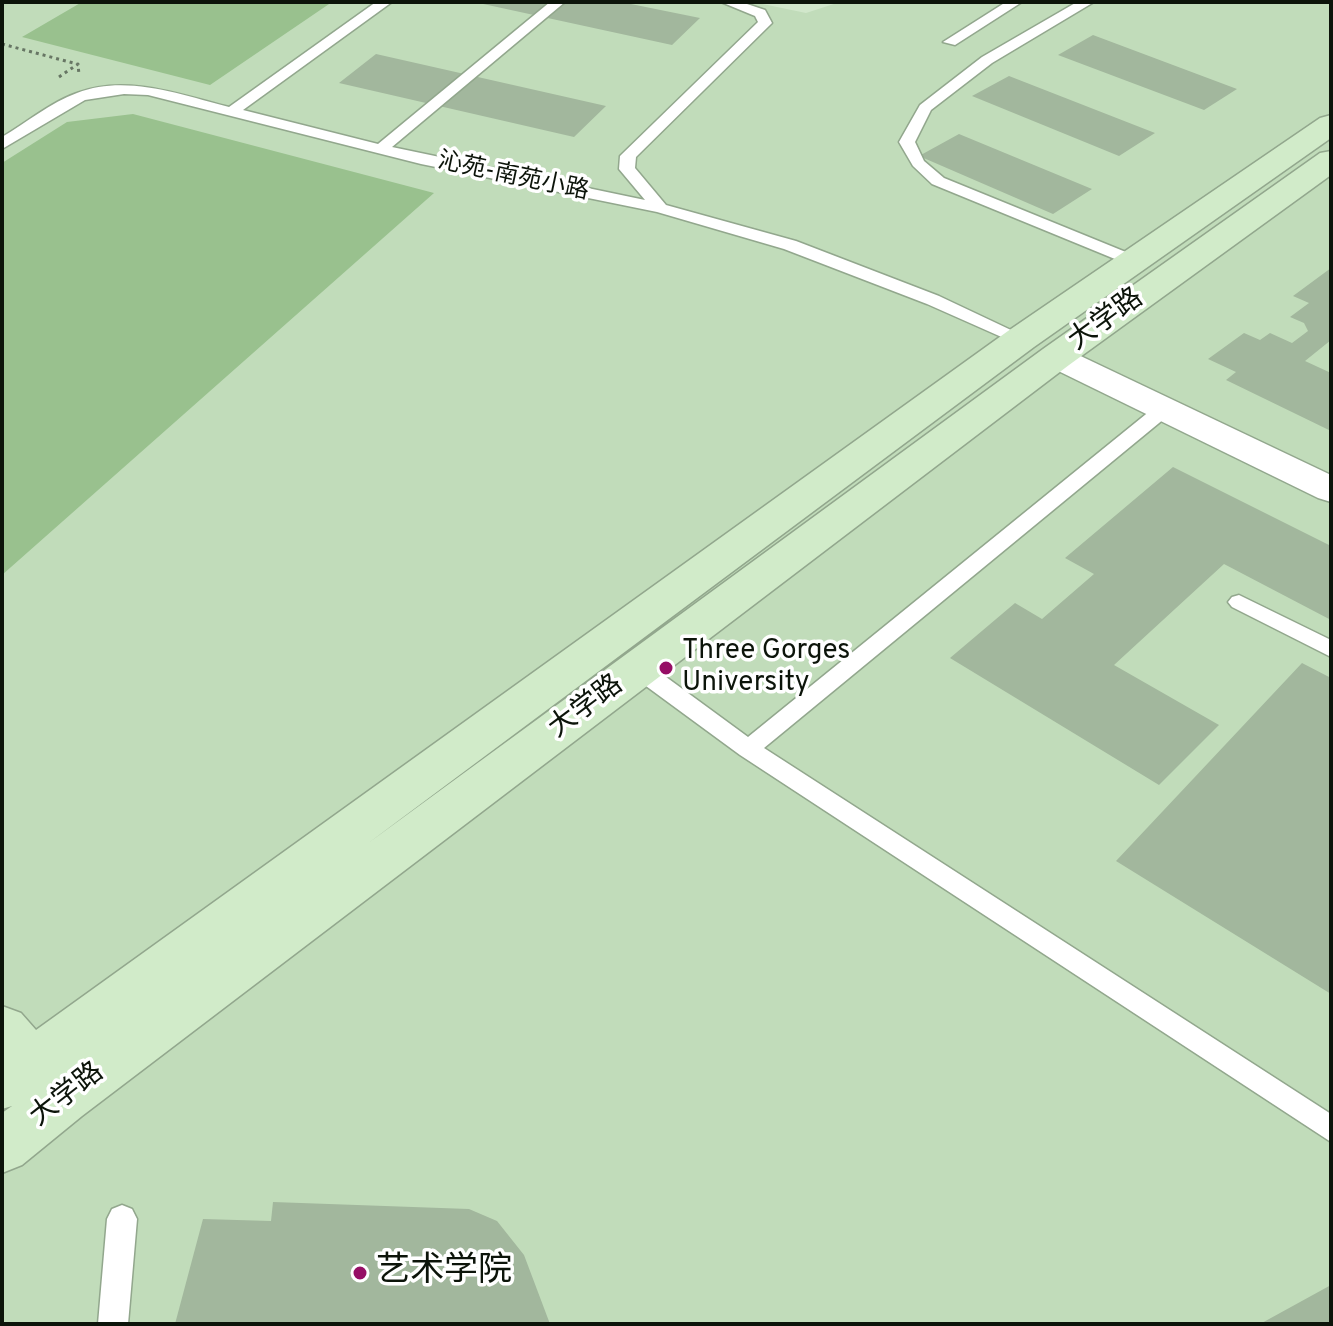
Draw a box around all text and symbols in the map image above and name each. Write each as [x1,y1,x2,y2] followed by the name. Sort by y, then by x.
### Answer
[435,148,591,208] street label: 沁苑-南苑小路
[1063,283,1151,359] street label: 大学路
[682,635,850,701] place label: Three Gorges University
[657,659,675,677] marker: Three Gorges University
[543,669,631,747] street label: 大学路
[25,1057,111,1135] street label: 大学路
[376,1253,512,1293] place label: 艺术学院
[351,1264,369,1282] marker: 艺术学院

